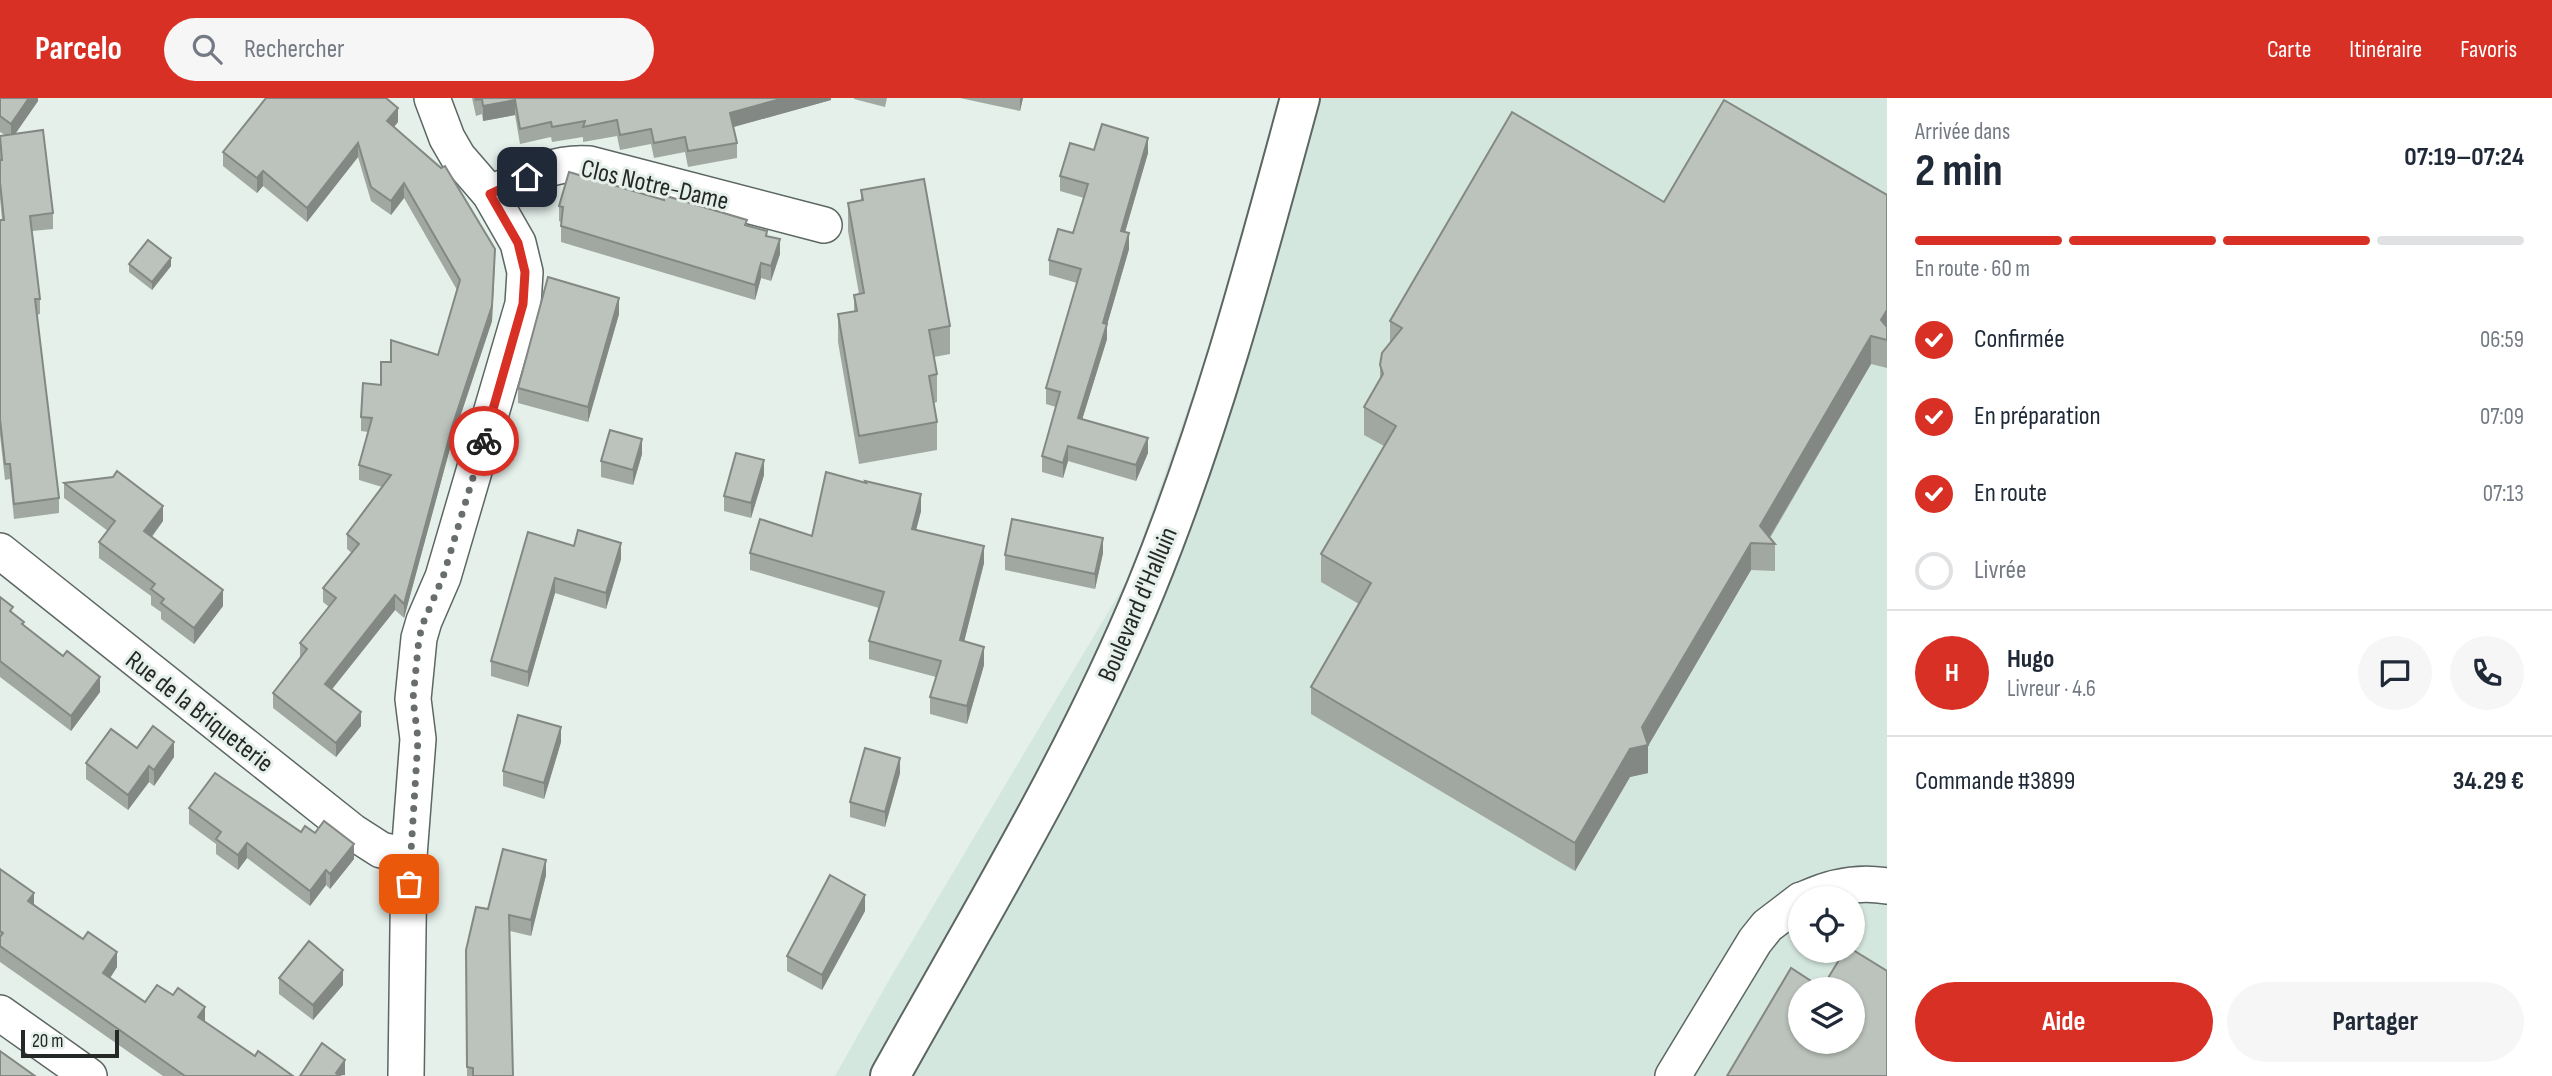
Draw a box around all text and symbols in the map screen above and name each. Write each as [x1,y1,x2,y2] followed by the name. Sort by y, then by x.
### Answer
[164,18,654,81] search box
[35,29,122,69] text: Parcelo
[188,30,226,68] icon: search
[244,34,345,65] text: Rechercher
[2267,35,2311,64] text: Carte
[2349,35,2422,64] text: Itinéraire
[2460,35,2517,64] text: Favoris
[1915,118,2010,146] text: Arrivée dans
[2404,142,2524,173] text: 07:19–07:24
[1915,144,2003,199] text: 2 min
[497,147,557,207] pin
[578,153,731,217] street label: Clos Notre-Dame
[508,158,546,196] icon: home
[1915,255,2030,283] text: En route · 60 m
[1915,321,1953,359] icon: check
[1974,324,2065,355] text: Confirmée
[2480,326,2524,354] text: 06:59
[1915,398,1953,436] icon: check
[1974,401,2101,432] text: En préparation
[2480,403,2524,431] text: 07:09
[449,406,519,476] courier
[465,422,503,460] icon: bike
[1915,475,1953,513] icon: check
[1974,478,2047,509] text: En route
[2483,480,2524,508] text: 07:13
[1092,523,1185,686] street label: Boulevard d'Halluin
[1974,555,2026,586] text: Livrée
[2358,636,2432,710] button: chat
[2450,636,2524,710] button: phone
[2007,644,2054,675] text: Hugo
[119,645,279,779] street label: Rue de la Briqueterie
[1945,658,1959,689] text: H
[2007,675,2096,703] text: Livreur · 4.6
[1915,766,2075,797] text: Commande #3899
[2453,766,2524,797] text: 34.29 €
[379,854,439,914] pin
[390,865,428,903] icon: bag
[1788,886,1865,1054] map controls
[1788,886,1865,963] button: locate
[1788,977,1865,1054] button: layers
[1915,982,2213,1062] button: Aide
[2227,982,2524,1062] button: Partager
[21,1027,119,1059] scale bar
[32,1030,64,1053] text: 20 m

